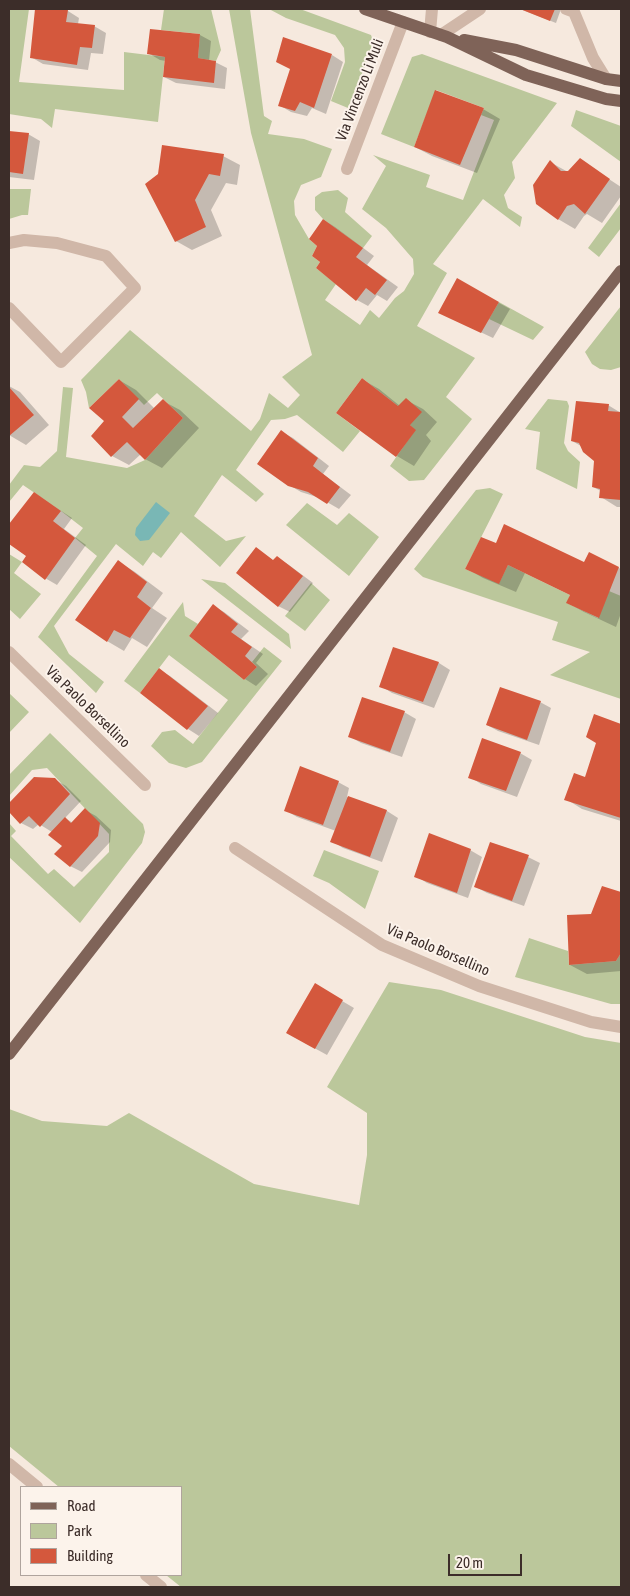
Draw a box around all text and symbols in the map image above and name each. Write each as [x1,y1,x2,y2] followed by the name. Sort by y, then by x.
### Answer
[332,36,388,144] street label: Via Vincenzo Li Muli
[42,662,134,752] street label: Via Paolo Borsellino
[384,920,492,980] street label: Via Paolo Borsellino
[20,1486,182,1576] legend
[67,1497,96,1514] text: Road
[67,1522,92,1539] text: Park
[450,1544,524,1576] scale bar
[67,1547,113,1564] text: Building
[456,1554,483,1571] text: 20 m

